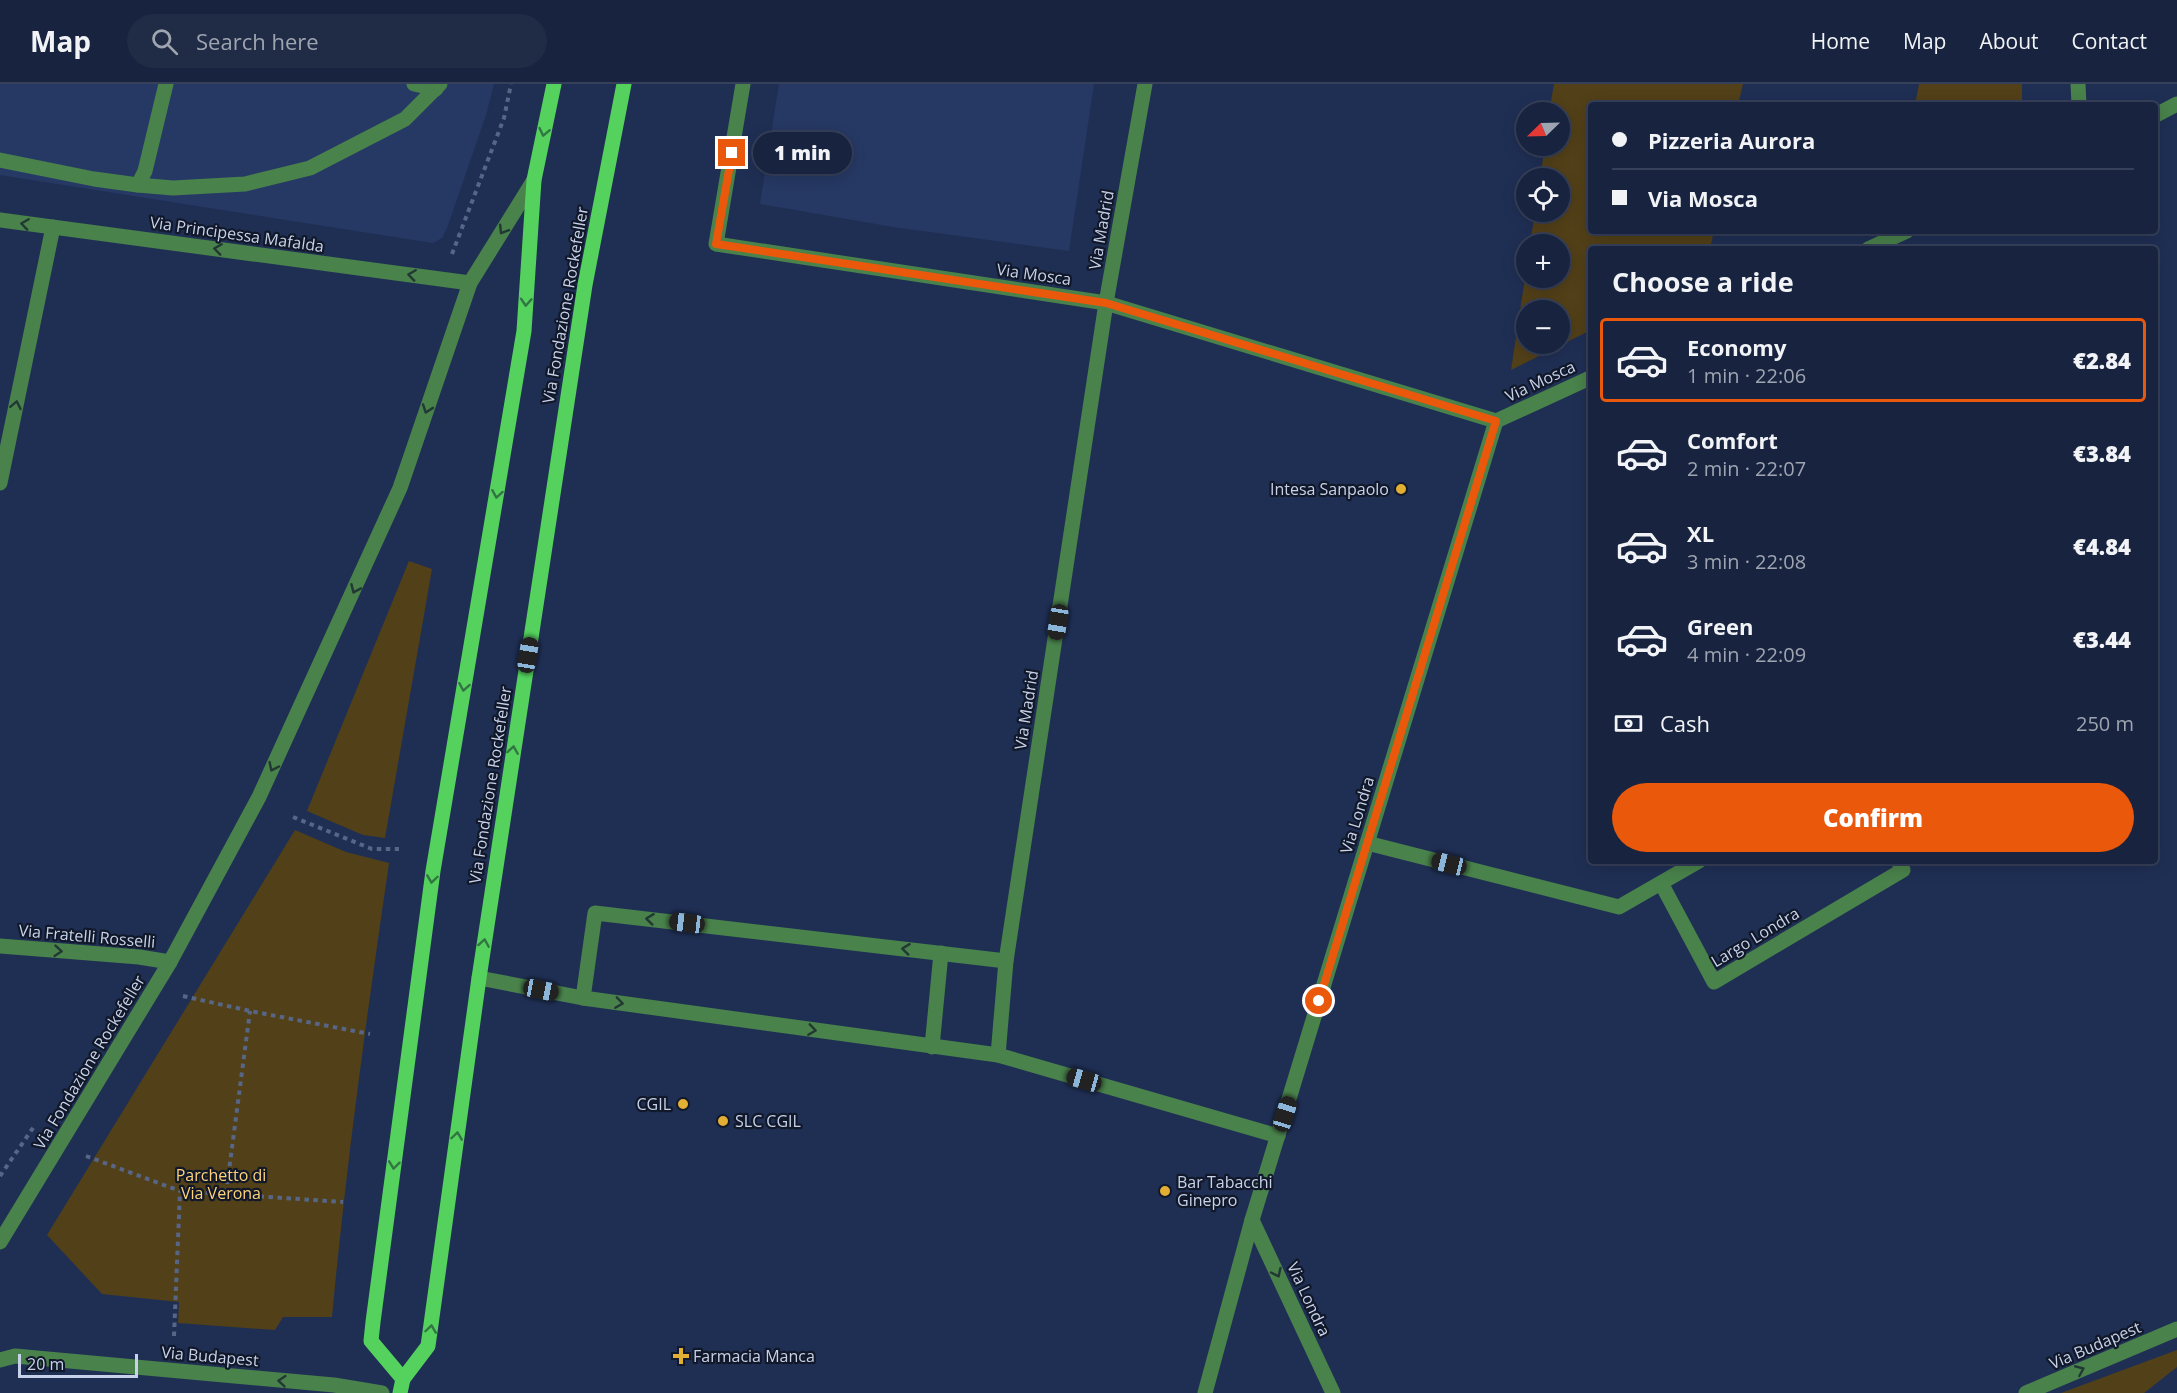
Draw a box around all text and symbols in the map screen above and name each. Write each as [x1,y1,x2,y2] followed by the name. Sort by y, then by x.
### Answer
[127,14,547,68] search box
[30,22,91,60] text: Map
[148,25,181,58] icon: search
[196,26,319,56] text: Search here
[1811,27,1870,55] text: Home
[1903,27,1946,55] text: Map
[1979,27,2039,55] text: About
[2072,27,2147,55] text: Contact
[1516,102,1570,156] north arrow
[1516,102,1570,354] map controls
[1648,125,1815,155] text: Pizzeria Aurora
[538,127,551,137] one-way arrow
[753,132,852,174] callout: 1 min
[718,139,745,166] route end
[774,139,831,166] text: 1 min
[1516,168,1570,222] button: locate
[1648,183,1758,213] text: Via Mosca
[1083,189,1119,271] street label: Via Madrid
[537,204,593,405] street label: Via Fondazione Rockefeller
[148,211,326,257] street label: Via Principessa Mafalda
[20,218,30,230] one-way arrow
[498,224,510,234] one-way arrow
[1516,234,1570,288] button: +
[214,244,223,256] one-way arrow
[995,258,1073,290] street label: Via Mosca
[1612,263,1794,300] text: Choose a ride
[407,269,416,282] one-way arrow
[520,297,533,306] one-way arrow
[1516,300,1570,354] button: −
[1687,332,1786,362] text: Economy
[1615,333,1669,387] icon: car
[2073,345,2131,375] text: €2.84
[1501,355,1579,407] street label: Via Mosca
[1687,362,1806,389] text: 1 min · 22:06
[9,400,22,410] one-way arrow
[422,403,434,413] one-way arrow
[1687,425,1778,455] text: Comfort
[1615,426,1669,480] icon: car
[2073,438,2131,468] text: €3.84
[1687,455,1806,482] text: 2 min · 22:07
[1270,478,1389,500] place label: Intesa Sanpaolo
[1394,482,1408,496] marker: Intesa Sanpaolo
[491,490,503,499] one-way arrow
[1687,518,1714,548] text: XL
[1615,519,1669,573] icon: car
[2073,531,2131,561] text: €4.84
[1687,548,1806,575] text: 3 min · 22:08
[350,583,362,594] one-way arrow
[1046,603,1070,641] car
[1687,611,1753,641] text: Green
[1615,612,1669,666] icon: car
[2073,624,2131,654] text: €3.44
[516,636,540,674] car
[1687,641,1806,668] text: 4 min · 22:09
[1009,669,1043,751] street label: Via Madrid
[458,681,471,691] one-way arrow
[464,684,517,885] street label: Via Fondazione Rockefeller
[1612,707,1645,740] icon: cash
[1660,708,1710,738] text: Cash
[2076,710,2134,737] text: 250 m
[507,746,519,755] one-way arrow
[269,760,281,771] one-way arrow
[1335,774,1379,856] street label: Via Londra
[1612,783,2134,852] button: Confirm
[1429,851,1469,877] car
[426,874,438,883] one-way arrow
[1707,902,1803,972] street label: Largo Londra
[668,912,706,934] car
[645,913,654,926] one-way arrow
[18,919,156,953] street label: Via Fratelli Rosselli
[477,938,489,948] one-way arrow
[901,943,911,955] one-way arrow
[54,944,63,957] one-way arrow
[28,970,150,1153] street label: Via Fondazione Rockefeller
[522,978,560,1002] car
[1305,987,1332,1014] route start
[614,996,623,1008] one-way arrow
[807,1023,817,1035] one-way arrow
[1064,1066,1104,1094] car
[636,1093,671,1115] place label: CGIL
[1271,1094,1299,1134] car
[676,1097,690,1111] marker: CGIL
[735,1110,801,1132] place label: SLC CGIL
[716,1114,730,1128] marker: SLC CGIL
[450,1132,463,1141] one-way arrow
[389,1161,401,1170] one-way arrow
[176,1164,266,1204] park label: Parchetto di Via Verona
[1177,1171,1272,1211] place label: Bar Tabacchi Ginepro
[1158,1184,1172,1198] marker: Bar Tabacchi Ginepro
[1282,1258,1336,1340] street label: Via Londra
[1270,1266,1282,1277] one-way arrow
[2046,1316,2144,1374] street label: Via Budapest
[424,1325,436,1334] one-way arrow
[160,1341,260,1371] street label: Via Budapest
[693,1345,815,1367] place label: Farmacia Manca
[674,1349,688,1363] marker: Farmacia Manca
[18,1351,138,1378] scale bar
[27,1353,64,1375] text: 20 m
[2074,1365,2085,1377] one-way arrow
[277,1375,286,1388] one-way arrow

